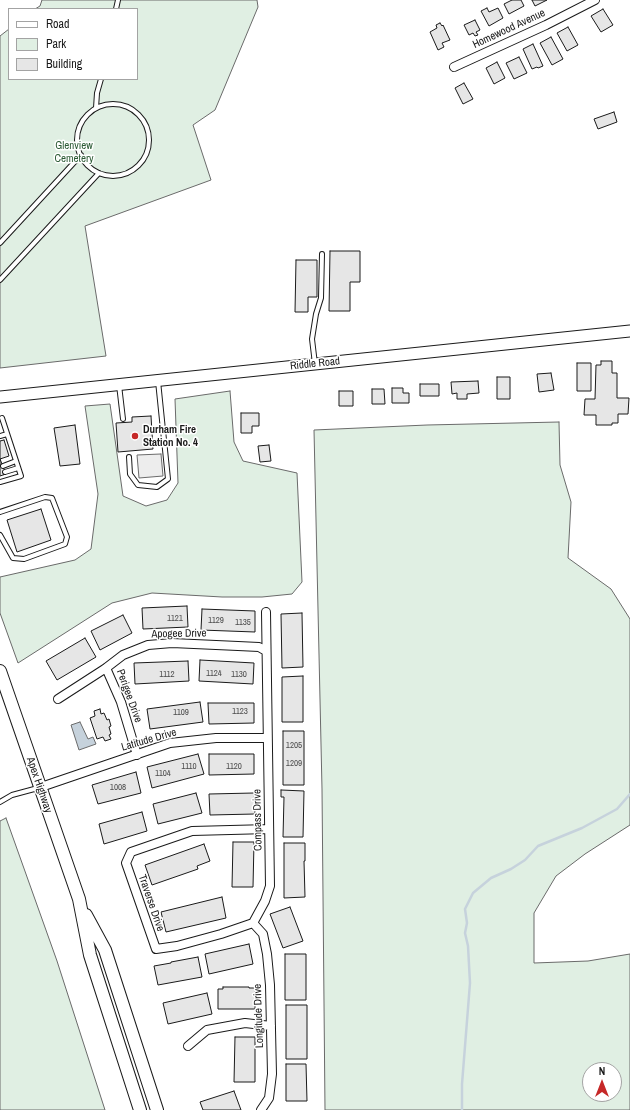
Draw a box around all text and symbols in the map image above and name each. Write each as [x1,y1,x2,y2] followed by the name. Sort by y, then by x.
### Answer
[471,6,547,52] street label: Homewood Avenue
[8,8,138,80] legend
[46,16,70,32] text: Road
[46,36,66,52] text: Park
[46,56,82,72] text: Building
[54,139,94,165] park label: Glenview Cemetery
[289,355,341,373] street label: Riddle Road
[143,423,198,449] place label: Durham Fire Station No. 4
[130,431,140,441] marker: Durham Fire Station No. 4
[167,614,183,624] house number: 1121
[208,616,224,626] house number: 1129
[235,618,251,628] house number: 1135
[151,627,207,641] street label: Apogee Drive
[113,668,145,724] street label: Perigee Drive
[206,669,222,679] house number: 1124
[159,670,175,680] house number: 1112
[231,670,247,680] house number: 1130
[232,707,248,717] house number: 1123
[173,708,189,718] house number: 1109
[120,726,178,754] street label: Latitude Drive
[286,741,302,751] house number: 1205
[23,755,55,815] street label: Apex Highway
[286,759,302,769] house number: 1209
[181,762,197,772] house number: 1110
[226,762,242,772] house number: 1120
[155,769,171,779] house number: 1104
[110,783,126,793] house number: 1008
[251,789,265,851] street label: Compass Drive
[135,873,167,933] street label: Traverse Drive
[251,984,267,1048] street label: Longitude Drive
[582,1062,622,1102] north arrow
[599,1064,605,1078] text: N

